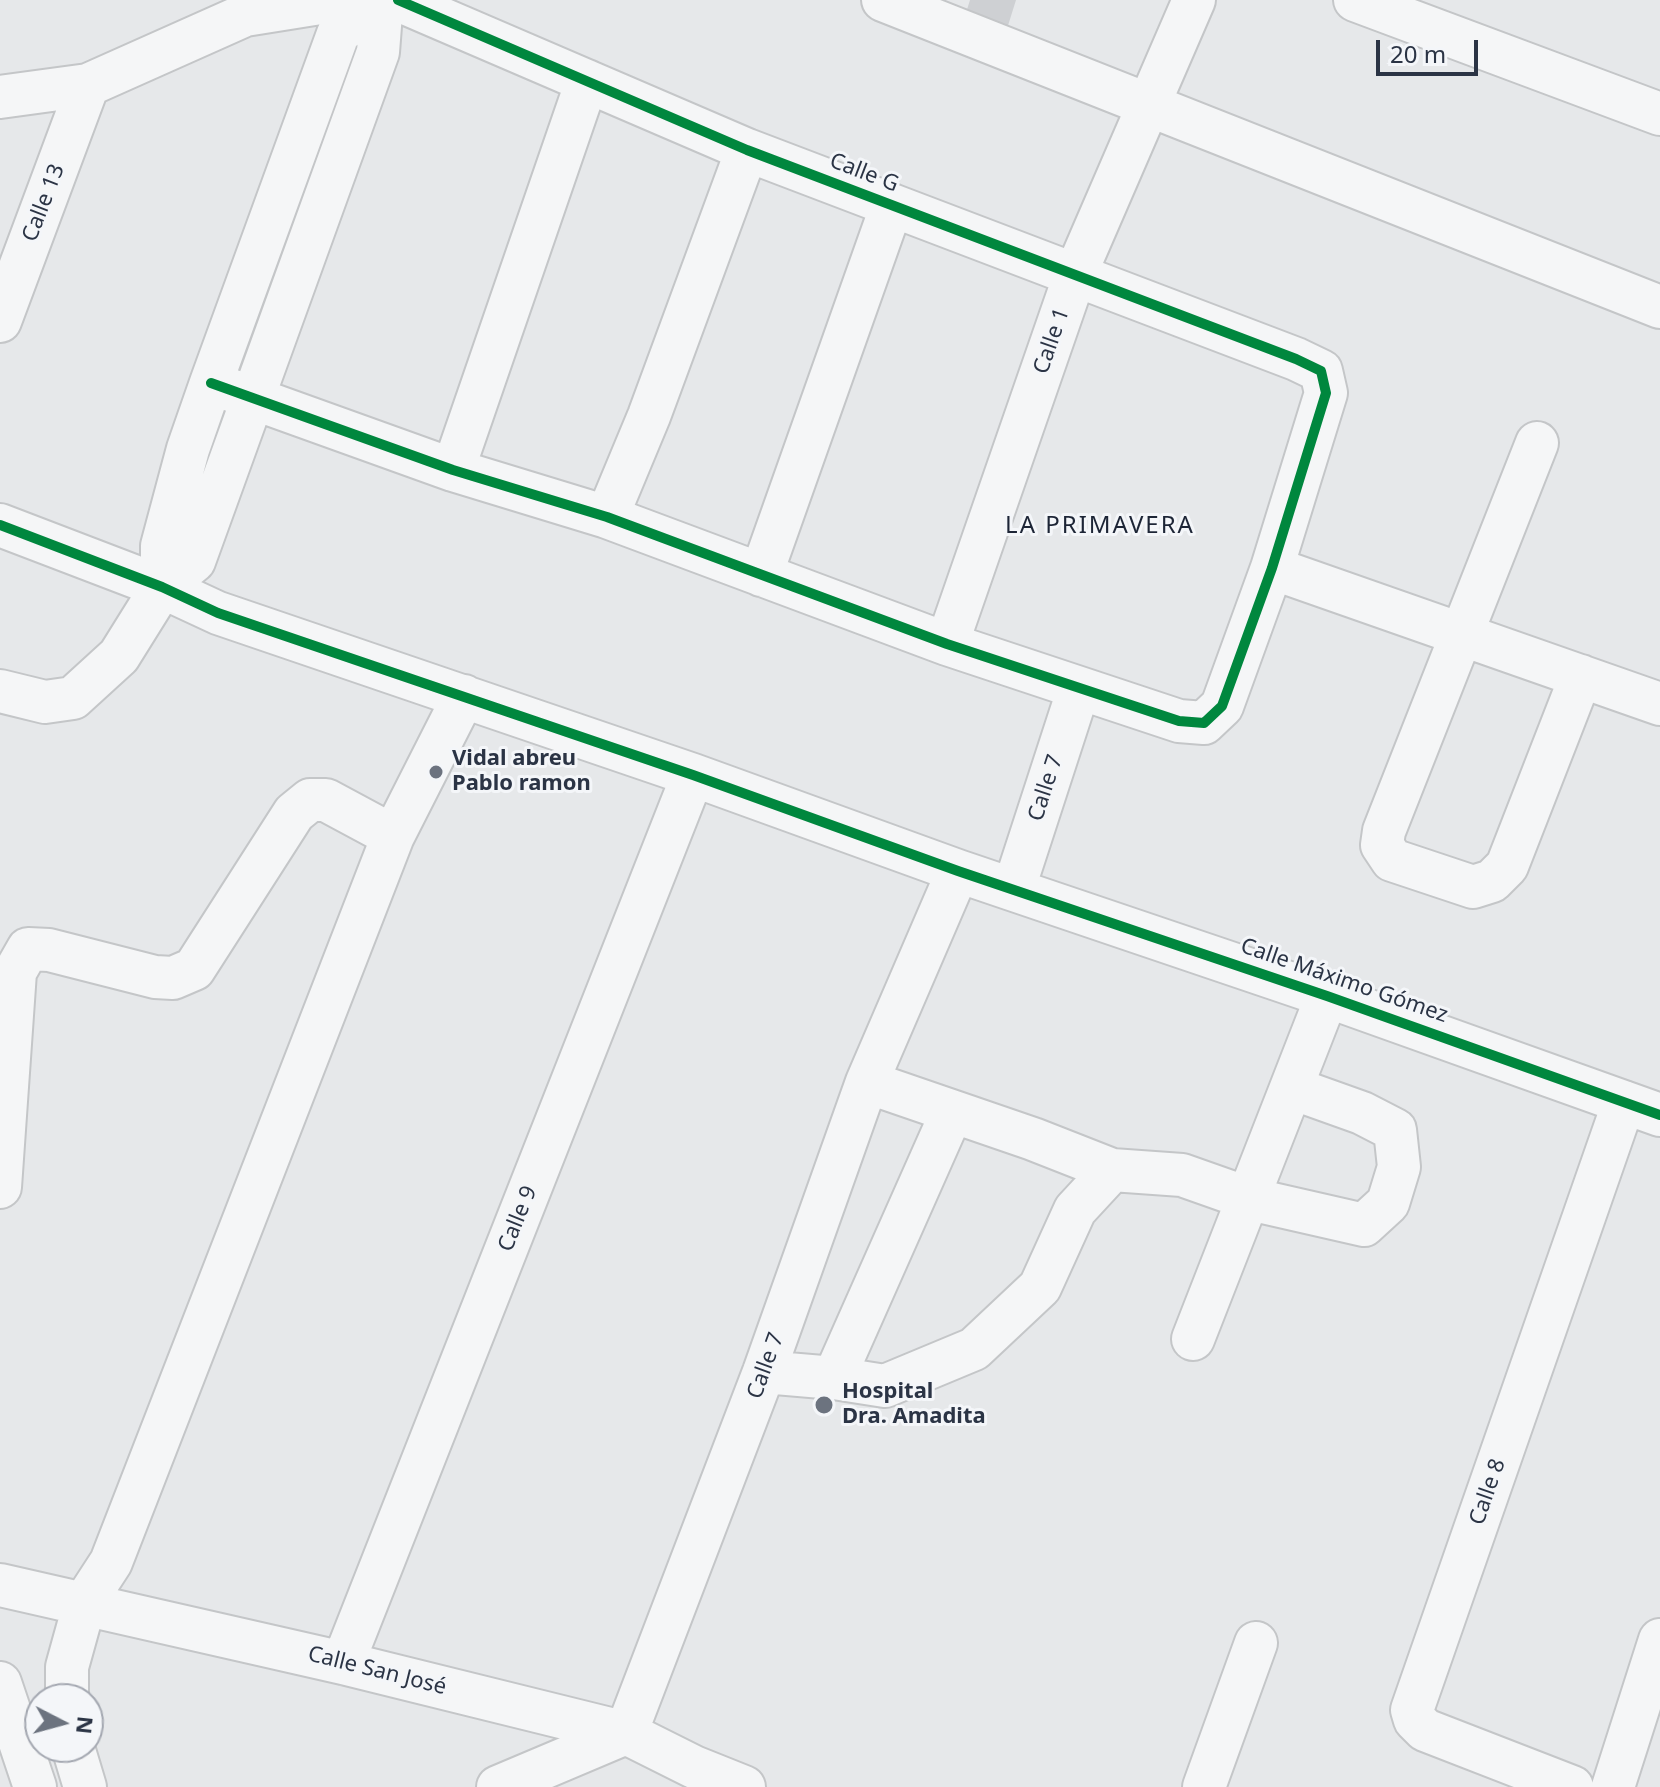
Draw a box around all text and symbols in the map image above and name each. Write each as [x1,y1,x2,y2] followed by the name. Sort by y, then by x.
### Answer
[1380,24,1482,74] scale bar
[1390,37,1446,70] text: 20 m
[826,148,902,198] street label: Calle G
[17,161,71,245] street label: Calle 13
[1028,304,1076,378] street label: Calle 1
[1005,512,1195,540] district label: LA PRIMAVERA
[452,746,591,798] place label: Vidal abreu Pablo ramon
[1023,751,1069,825] street label: Calle 7
[427,763,445,781] marker: Vidal abreu Pablo ramon
[1237,933,1451,1029] street label: Calle Máximo Gómez
[493,1182,543,1256] street label: Calle 9
[742,1329,790,1403] street label: Calle 7
[842,1379,986,1430] place label: Hospital Dra. Amadita
[813,1394,835,1416] marker: Hospital Dra. Amadita
[1464,1455,1512,1529] street label: Calle 8
[305,1641,449,1701] street label: Calle San José
[24,1683,104,1763] north arrow
[70,1715,102,1736] text: N

